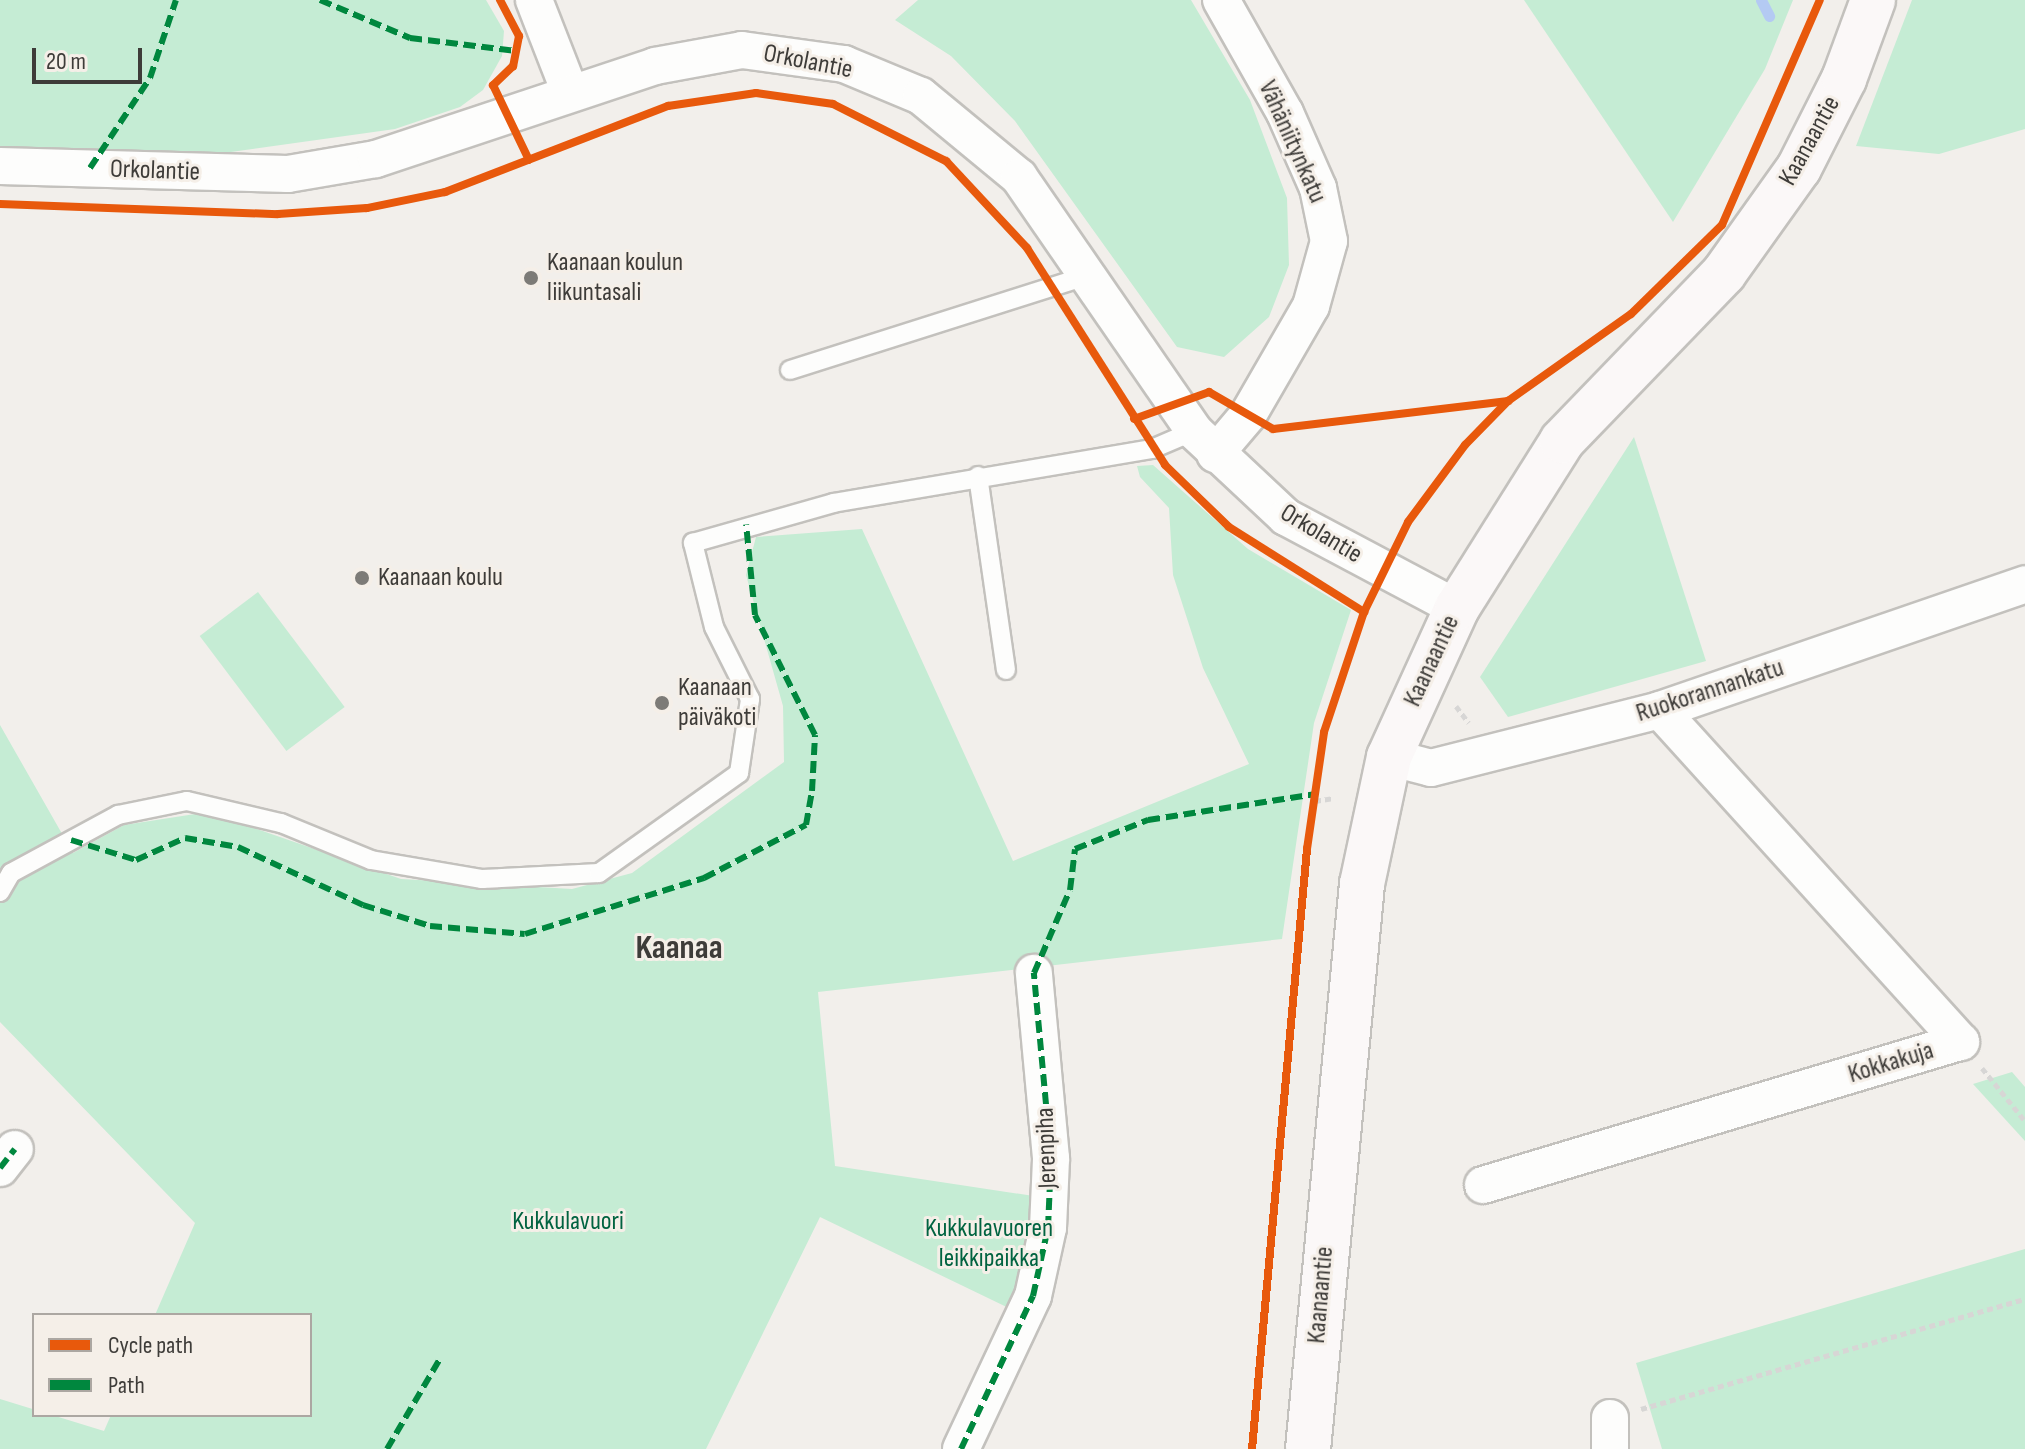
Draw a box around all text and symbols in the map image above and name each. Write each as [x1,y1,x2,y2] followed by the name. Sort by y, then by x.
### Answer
[36,32,146,82] scale bar
[761,38,855,86] street label: Orkolantie
[46,47,86,76] text: 20 m
[1251,76,1333,208] street label: Vähäniitynkatu
[1773,91,1847,191] street label: Kaanaantie
[110,154,200,188] street label: Orkolantie
[547,247,683,308] place label: Kaanaan koulun liikuntasali
[522,269,540,287] marker: Kaanaan koulun liikuntasali
[1274,497,1368,571] street label: Orkolantie
[378,562,503,594] place label: Kaanaan koulu
[353,569,371,587] marker: Kaanaan koulu
[1397,610,1467,712] street label: Kaanaantie
[1632,652,1788,730] street label: Ruokorannankatu
[678,672,756,734] place label: Kaanaan päiväkoti
[653,694,671,712] marker: Kaanaan päiväkoti
[635,928,723,968] district label: Kaanaa
[1845,1035,1937,1091] street label: Kokkakuja
[1030,1107,1064,1189] street label: Jerenpiha
[512,1206,624,1238] park label: Kukkulavuori
[925,1213,1053,1274] park label: Kukkulavuoren leikkipaikka
[1301,1245,1341,1345] street label: Kaanaantie
[32,1313,312,1417] legend
[108,1331,193,1360] text: Cycle path
[108,1371,145,1400] text: Path

